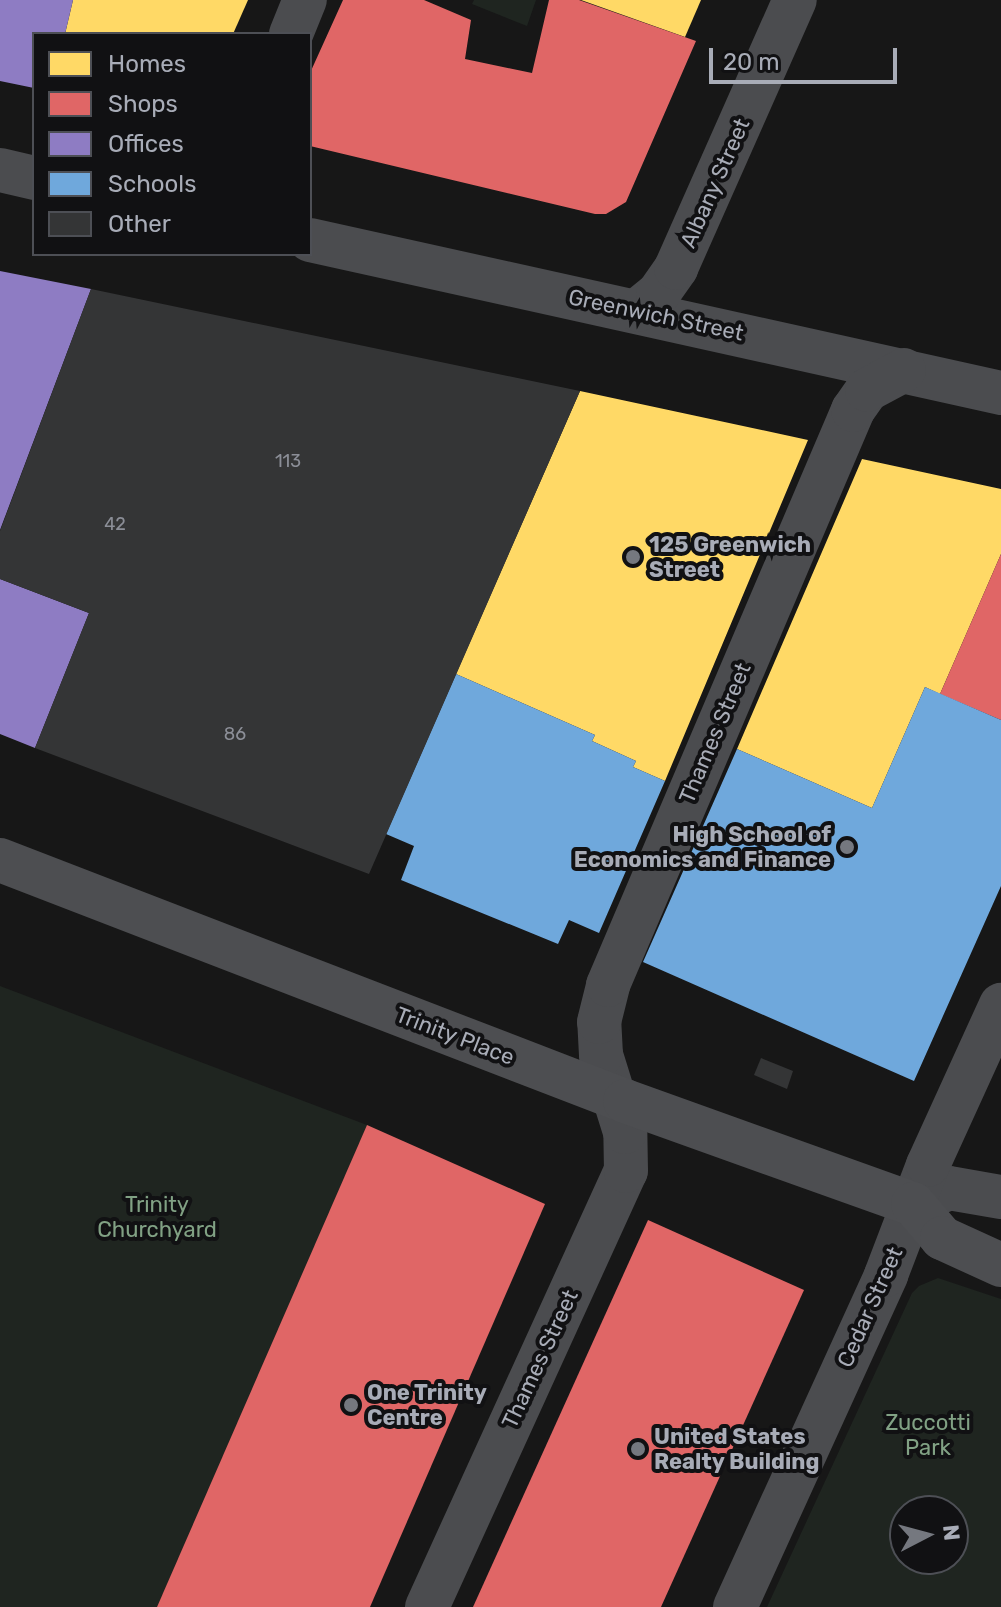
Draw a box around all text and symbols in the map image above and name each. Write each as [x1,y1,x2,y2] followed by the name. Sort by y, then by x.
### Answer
[32,32,312,256] legend
[713,32,901,82] scale bar
[723,48,780,76] text: 20 m
[108,50,186,78] text: Homes
[108,90,178,118] text: Shops
[675,114,755,252] street label: Albany Street
[108,130,184,158] text: Offices
[108,170,196,198] text: Schools
[108,210,171,238] text: Other
[566,284,746,346] street label: Greenwich Street
[275,450,301,472] house number: 113
[104,513,126,535] house number: 42
[649,531,811,582] place label: 125 Greenwich Street
[624,548,642,566] marker: 125 Greenwich Street
[674,659,756,807] street label: Thames Street
[224,723,246,745] house number: 86
[574,821,831,872] place label: High School of Economics and Finance
[838,838,856,856] marker: High School of Economics and Finance
[392,1001,518,1071] street label: Trinity Place
[97,1191,217,1242] park label: Trinity Churchyard
[832,1242,908,1372] street label: Cedar Street
[496,1285,584,1433] street label: Thames Street
[367,1379,487,1430] place label: One Trinity Centre
[342,1396,360,1414] marker: One Trinity Centre
[885,1409,971,1460] park label: Zuccotti Park
[654,1423,820,1474] place label: United States Realty Building
[629,1440,647,1458] marker: United States Realty Building
[889,1495,969,1575] north arrow
[937,1523,966,1542] text: N

